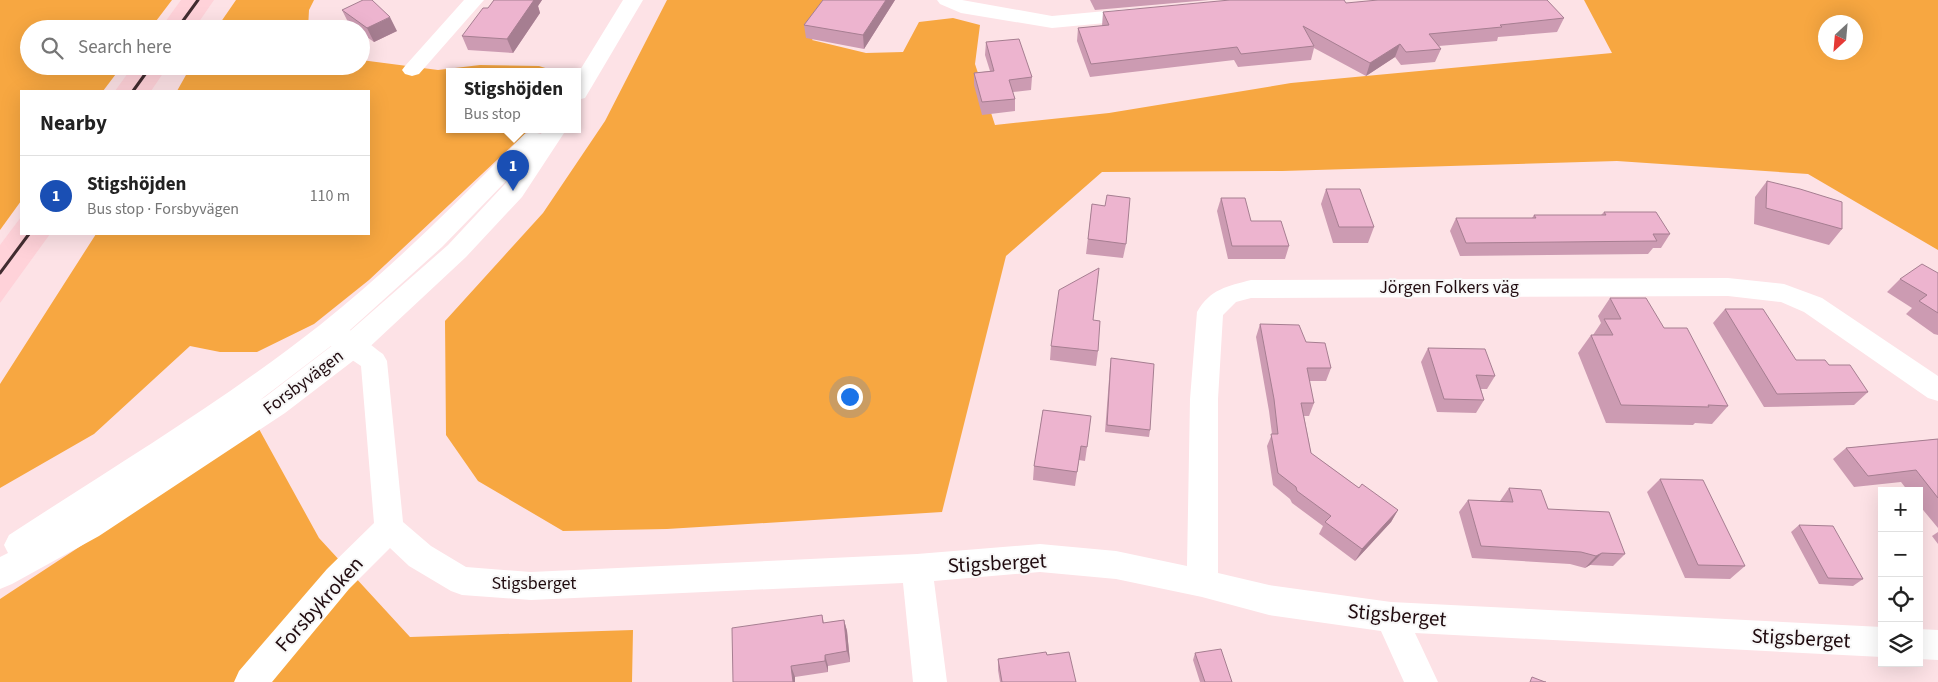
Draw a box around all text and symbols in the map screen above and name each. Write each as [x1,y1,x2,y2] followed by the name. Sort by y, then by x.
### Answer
[1818,15,1863,60] north arrow
[20,20,370,75] search box
[38,34,66,62] icon: search
[78,34,172,61] text: Search here
[446,68,581,133] popup
[464,76,563,103] text: Stigshöjden
[464,103,521,125] text: Bus stop
[40,108,107,138] text: Nearby
[497,150,529,191] pin: 1
[87,171,186,198] text: Stigshöjden
[52,185,60,207] text: 1
[310,185,350,207] text: 110 m
[87,198,239,220] text: Bus stop · Forsbyvägen
[1379,275,1519,300] street label: Jörgen Folkers väg
[258,344,349,421] street label: Forsbyvägen
[837,384,863,410] your location
[1878,487,1923,667] map controls
[1878,487,1923,532] button: +
[1878,532,1923,577] button: −
[947,545,1047,581] street label: Stigsberget
[268,550,370,658] street label: Forsbykroken
[492,571,576,596] street label: Stigsberget
[1878,577,1923,622] button: locate
[1346,596,1448,634] street label: Stigsberget
[1751,620,1851,656] street label: Stigsberget
[1878,622,1923,667] button: layers

